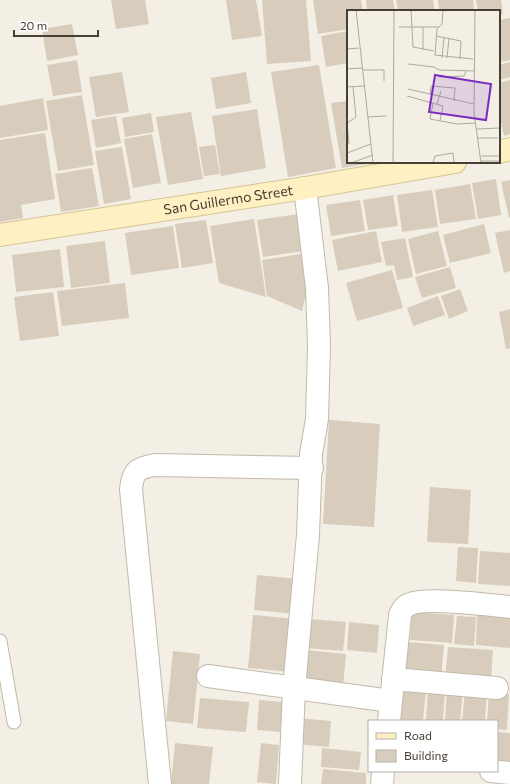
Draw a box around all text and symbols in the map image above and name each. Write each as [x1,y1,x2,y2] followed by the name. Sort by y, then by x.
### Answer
[347,10,500,163] inset map
[14,12,98,38] scale bar
[20,18,47,32] text: 20 m
[162,181,294,218] street label: San Guillermo Street
[368,720,498,772] legend
[404,728,432,742] text: Road
[404,748,448,762] text: Building

